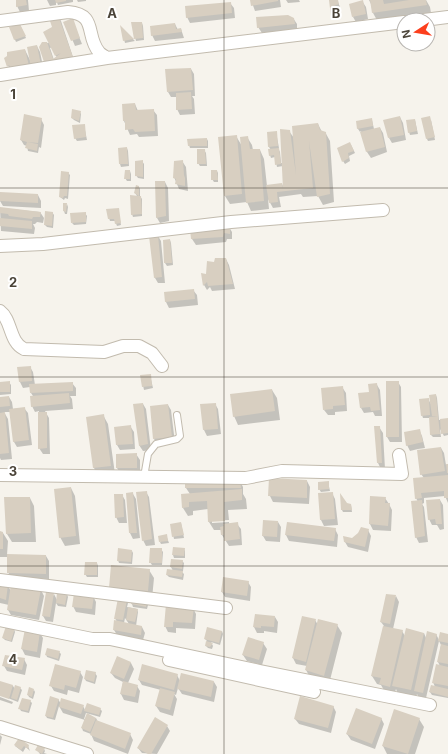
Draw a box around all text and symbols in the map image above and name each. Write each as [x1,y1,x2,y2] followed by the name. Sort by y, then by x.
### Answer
[107,5,117,21] text: A
[332,5,341,21] text: B
[396,12,436,52] north arrow
[398,29,414,40] text: N
[10,86,16,102] text: 1
[9,274,17,290] text: 2
[9,463,17,479] text: 3
[9,651,18,667] text: 4

